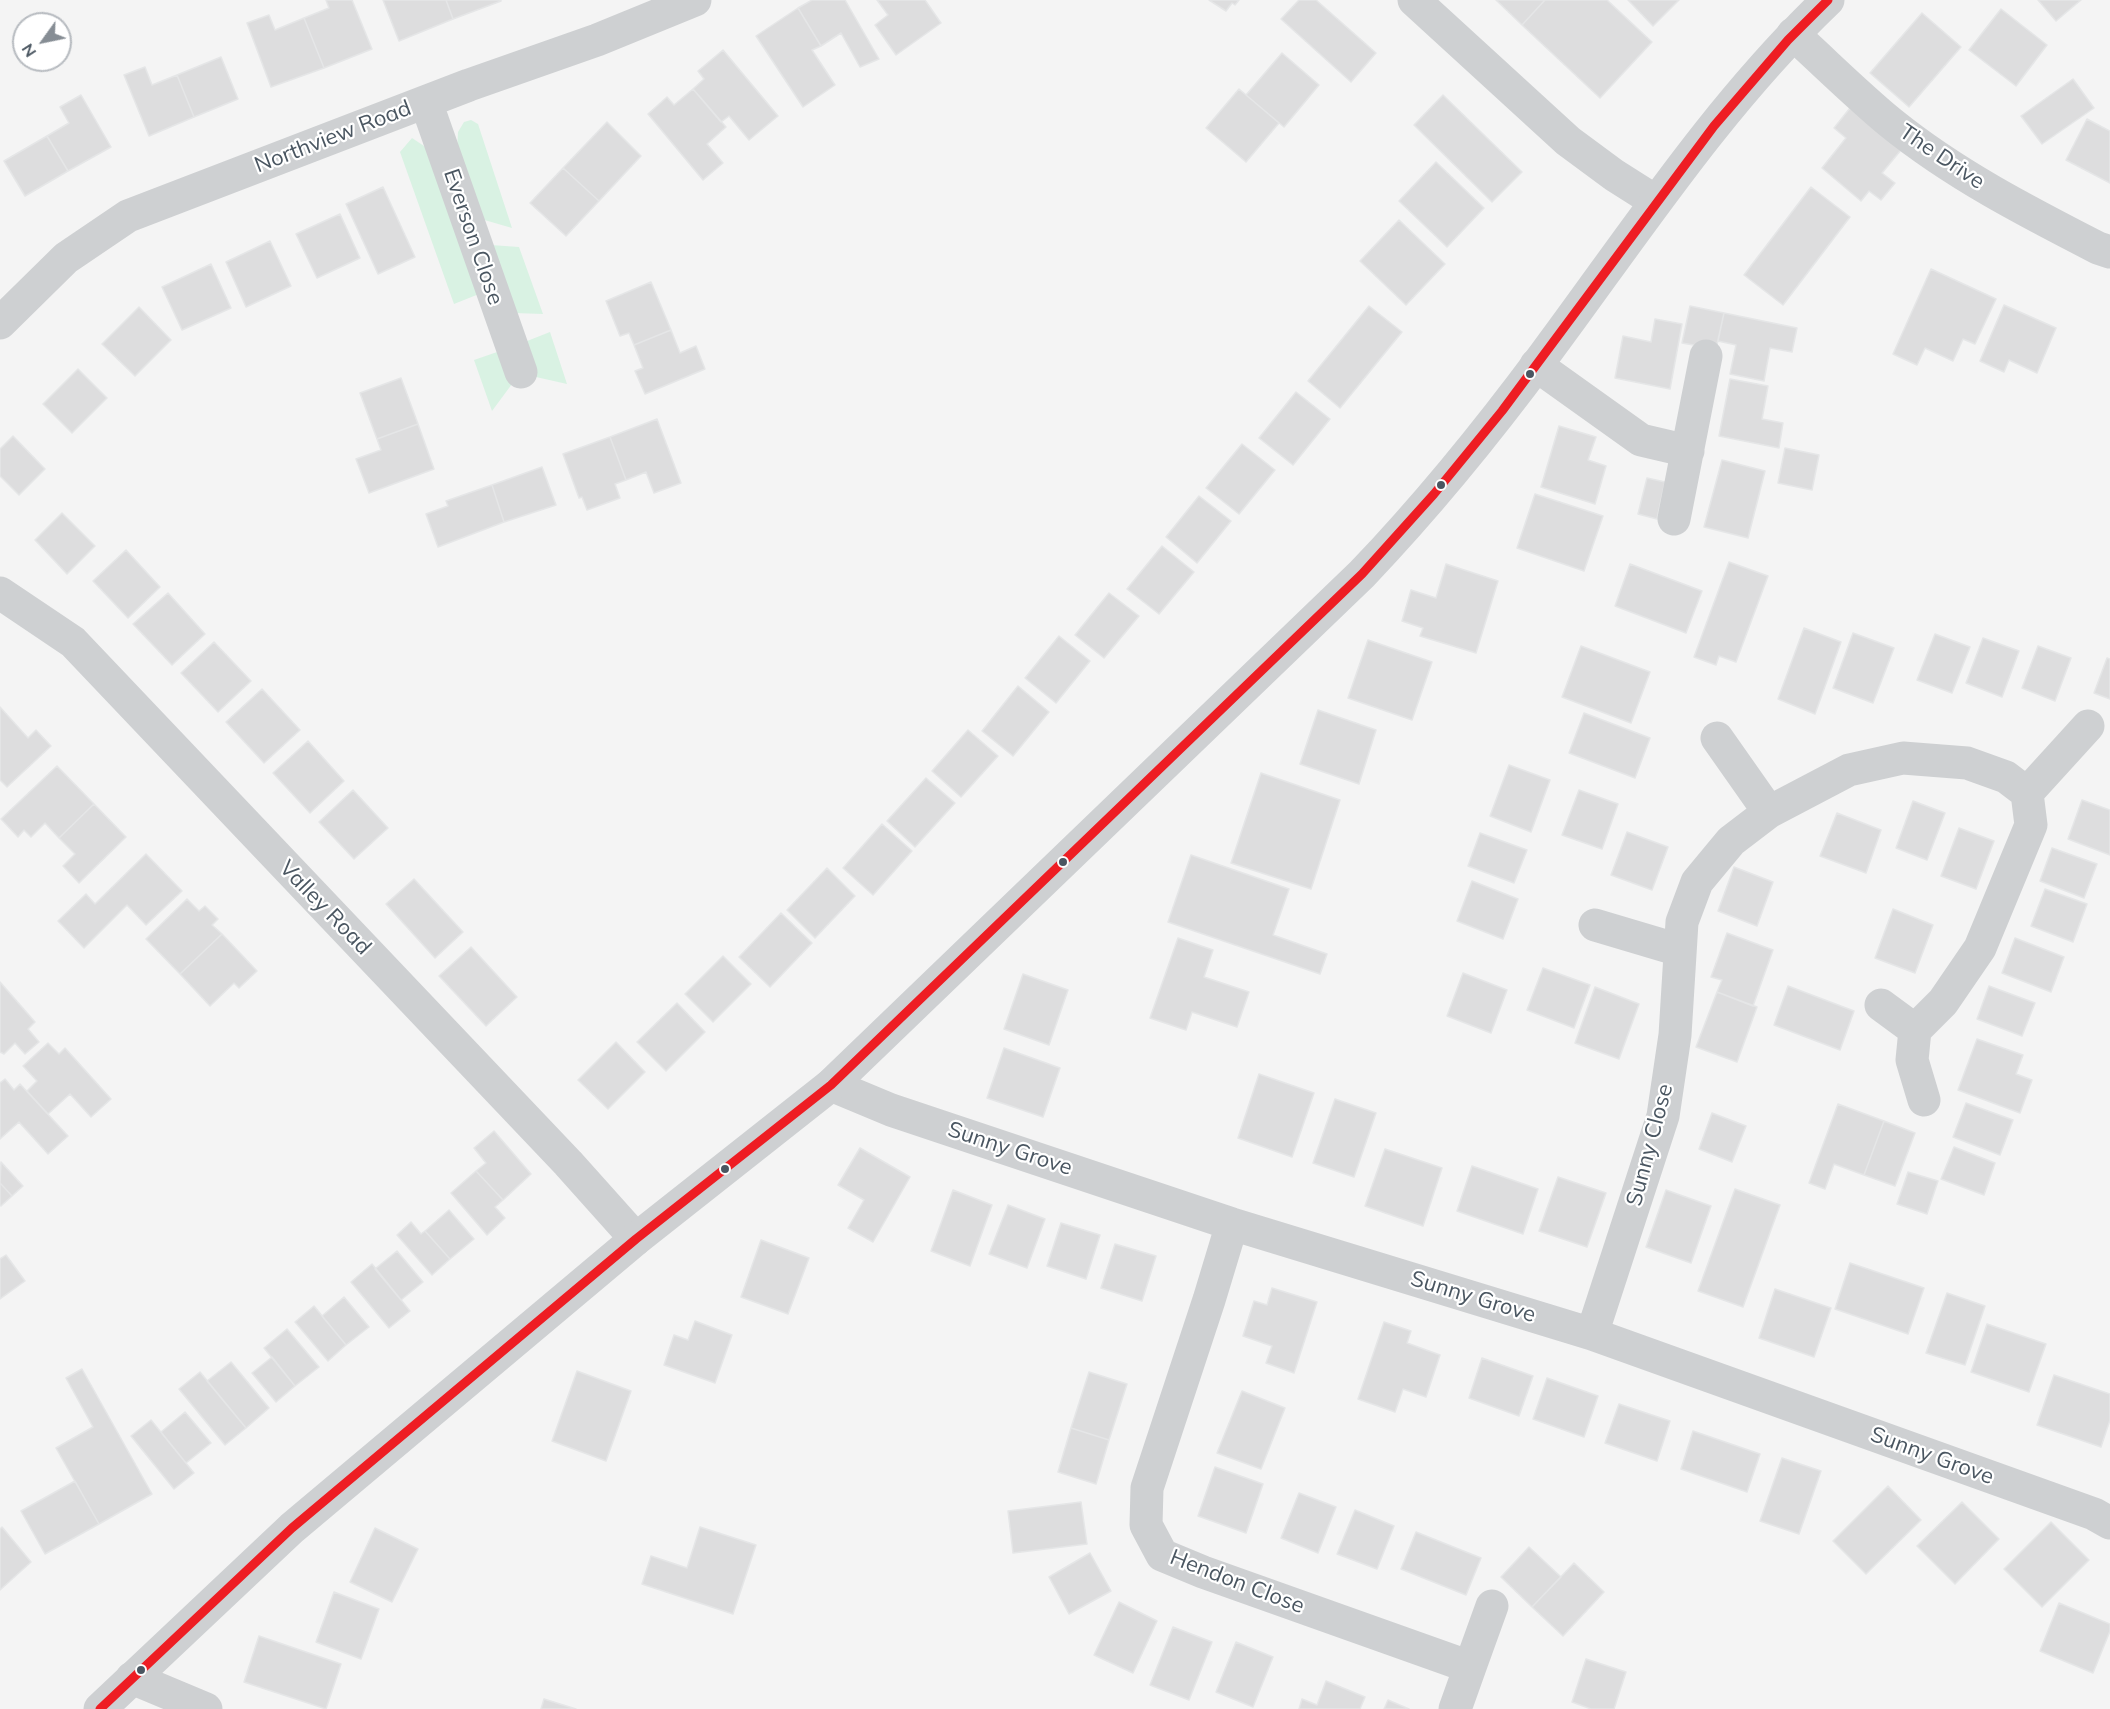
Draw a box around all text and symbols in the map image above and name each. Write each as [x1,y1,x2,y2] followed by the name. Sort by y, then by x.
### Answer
[12,12,72,72] north arrow
[17,40,40,61] text: N
[251,95,415,179] street label: Northview Road
[1894,119,1990,195] street label: The Drive
[437,166,509,308] street label: Everson Close
[1524,368,1536,380] unlabelled marker
[1435,479,1447,491] unlabelled marker
[273,855,377,961] street label: Valley Road
[1057,856,1069,868] unlabelled marker
[1621,1081,1679,1209] street label: Sunny Close
[944,1116,1076,1182] street label: Sunny Grove
[719,1163,731,1175] unlabelled marker
[1407,1265,1539,1329] street label: Sunny Grove
[1867,1421,1997,1491] street label: Sunny Grove
[1166,1544,1308,1620] street label: Hendon Close
[135,1664,147,1676] unlabelled marker

